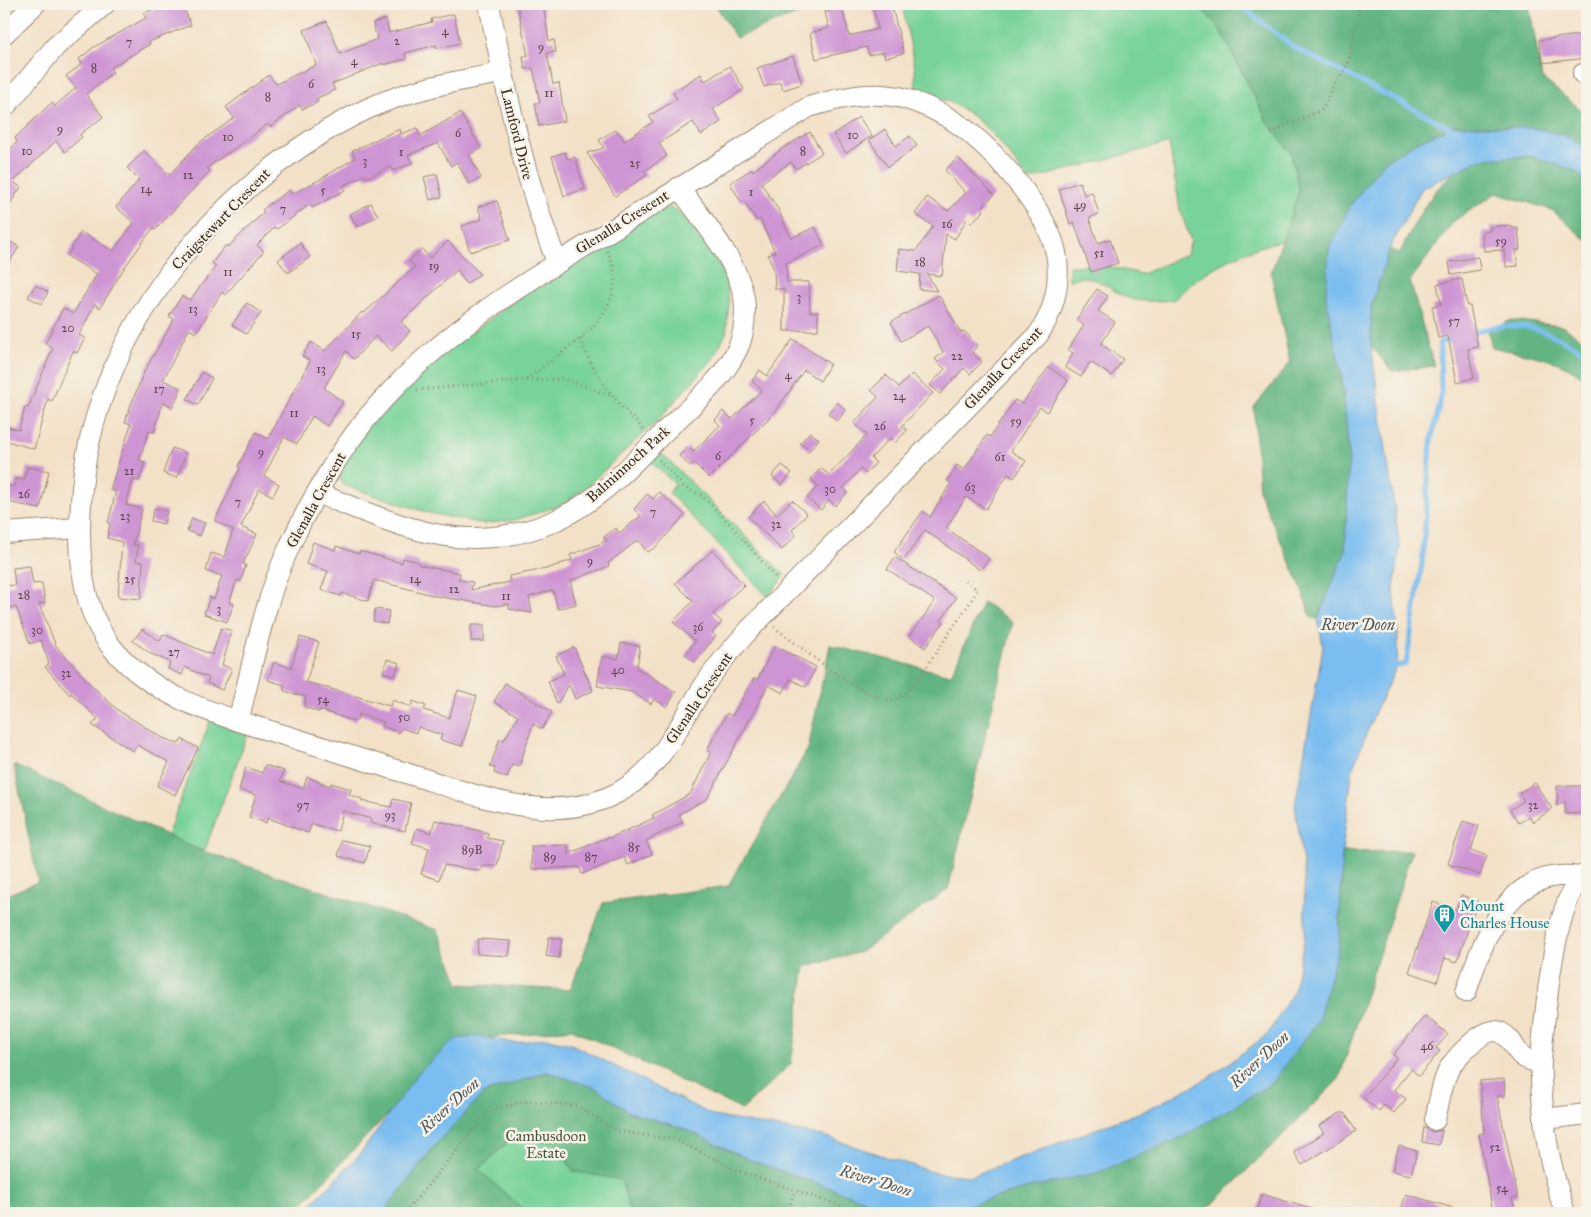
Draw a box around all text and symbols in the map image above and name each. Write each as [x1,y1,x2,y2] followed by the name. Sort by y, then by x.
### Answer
[442,24,449,38] house number: 4
[394,34,400,48] house number: 2
[126,35,132,49] house number: 7
[538,40,544,54] house number: 9
[351,54,358,68] house number: 4
[91,61,97,75] house number: 8
[308,77,315,91] house number: 6
[497,86,537,182] street label: Lamford Drive
[544,86,554,100] house number: 11
[265,90,271,104] house number: 8
[57,122,63,136] house number: 9
[455,126,462,140] house number: 6
[847,128,859,142] house number: 10
[222,130,234,144] house number: 10
[21,144,33,158] house number: 10
[800,144,806,158] house number: 8
[399,145,404,159] house number: 1
[363,154,368,168] house number: 3
[629,156,641,170] house number: 25
[168,164,274,273] street label: Craigstewart Crescent
[183,168,193,182] house number: 12
[140,182,152,196] house number: 14
[320,183,326,197] house number: 5
[749,185,754,199] house number: 1
[572,186,673,258] street label: Glenalla Crescent
[1073,198,1087,212] house number: 49
[280,202,286,216] house number: 7
[942,217,953,231] house number: 16
[1495,234,1507,248] house number: 59
[1094,246,1104,260] house number: 51
[914,255,926,269] house number: 18
[428,259,440,273] house number: 19
[223,265,233,279] house number: 11
[797,290,802,304] house number: 3
[188,302,198,316] house number: 13
[1448,314,1460,328] house number: 57
[62,321,74,335] house number: 20
[960,322,1046,413] street label: Glenalla Crescent
[351,327,362,341] house number: 15
[951,349,963,363] house number: 22
[316,362,326,376] house number: 13
[785,368,792,382] house number: 4
[153,382,165,396] house number: 17
[893,389,906,403] house number: 24
[289,406,299,420] house number: 11
[749,413,755,427] house number: 5
[1010,414,1022,428] house number: 59
[874,419,887,433] house number: 26
[583,422,673,506] street label: Balminnoch Park
[258,445,264,459] house number: 9
[282,448,350,551] street label: Glenalla Crescent
[715,449,722,463] house number: 6
[995,450,1006,464] house number: 61
[124,464,135,478] house number: 21
[965,480,976,494] house number: 63
[824,482,836,496] house number: 30
[18,487,31,501] house number: 26
[235,495,241,509] house number: 7
[650,505,656,519] house number: 7
[120,509,131,523] house number: 23
[771,517,781,531] house number: 32
[587,554,593,568] house number: 9
[124,572,136,586] house number: 25
[409,572,421,586] house number: 14
[449,582,459,596] house number: 12
[18,588,30,602] house number: 28
[501,589,511,603] house number: 11
[217,602,222,616] house number: 3
[1320,615,1396,634] water label: River Doon
[693,620,704,634] house number: 36
[31,623,43,637] house number: 30
[168,645,180,659] house number: 27
[662,648,737,747] street label: Glenalla Crescent
[611,663,625,677] house number: 40
[61,666,71,680] house number: 32
[317,692,329,706] house number: 54
[398,710,410,724] house number: 50
[297,798,309,812] house number: 97
[1528,798,1538,812] house number: 32
[384,808,396,822] house number: 93
[628,840,640,854] house number: 85
[462,843,482,857] house number: 89B
[544,850,556,864] house number: 89
[585,850,597,864] house number: 87
[1460,897,1550,932] place label: Mount Charles House
[1432,903,1456,934] building icon: Mount Charles House
[1225,1027,1293,1092] water label: River Doon
[1421,1039,1434,1053] house number: 46
[415,1073,484,1138] water label: River Doon
[506,1127,586,1162] park label: Cambusdoon Estate
[1489,1140,1501,1154] house number: 52
[837,1160,915,1201] water label: River Doon
[1496,1181,1508,1195] house number: 54

